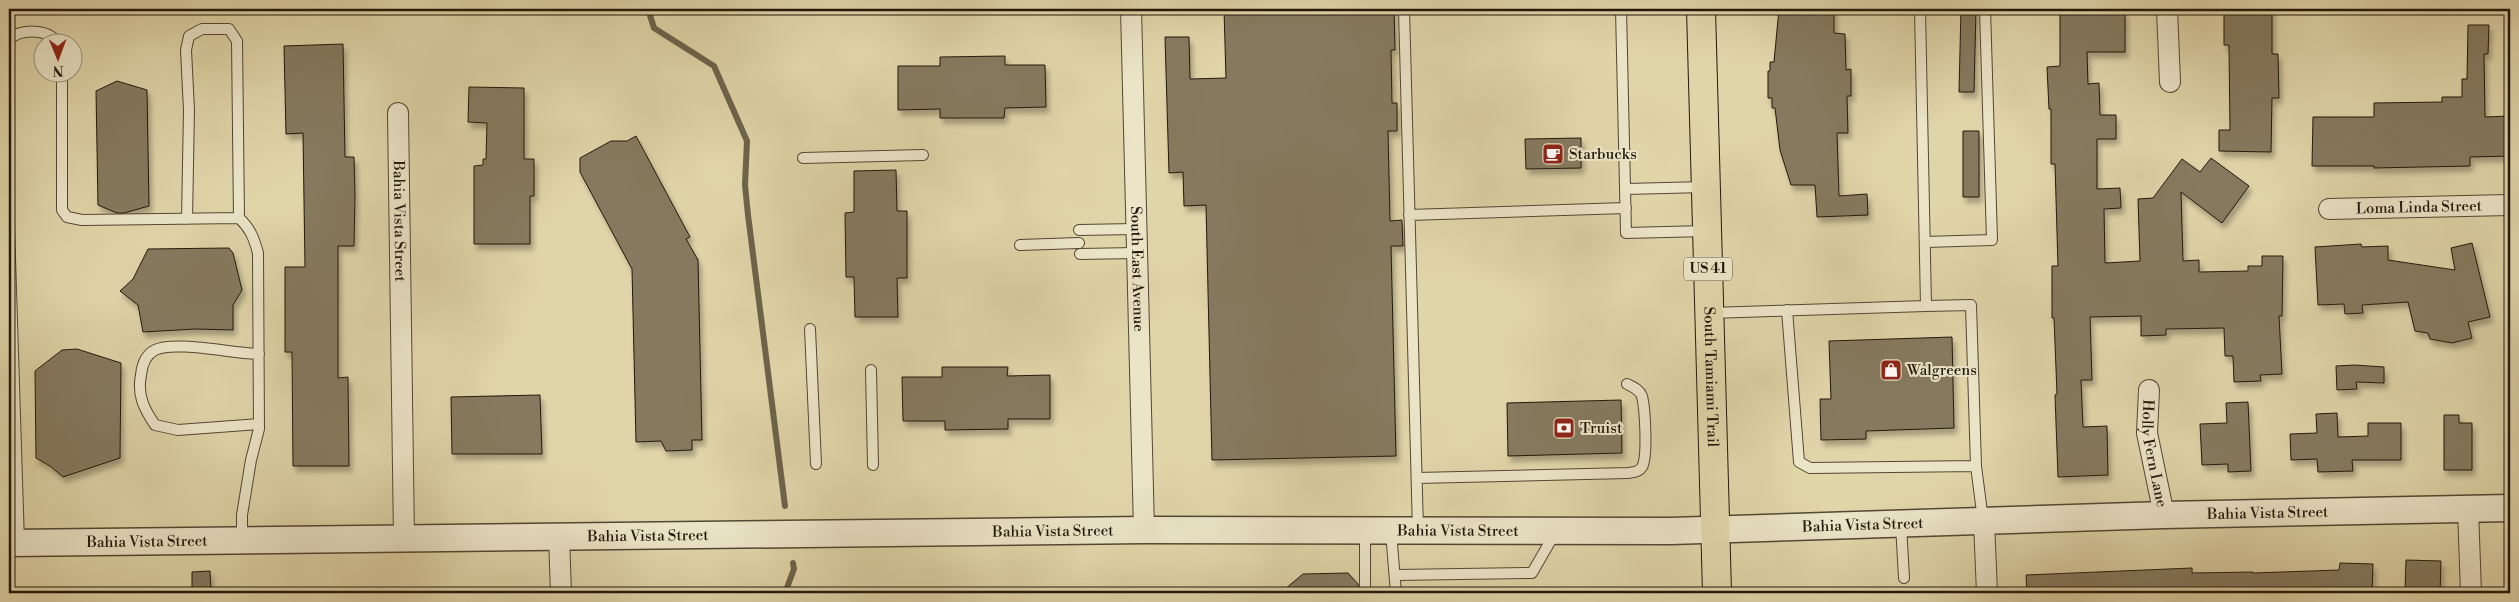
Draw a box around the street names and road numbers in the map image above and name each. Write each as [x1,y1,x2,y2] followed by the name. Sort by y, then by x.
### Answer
[389,159,410,282] street label: Bahia Vista Street
[2356,196,2483,218] street label: Loma Linda Street
[1126,206,1149,332] street label: South East Avenue
[1684,258,1732,280] road number: US 41
[1700,306,1723,448] street label: South Tamiami Trail
[2137,399,2172,509] street label: Holly Fern Lane
[2206,502,2329,524] street label: Bahia Vista Street
[1801,513,1924,536] street label: Bahia Vista Street
[991,521,1114,541] street label: Bahia Vista Street
[1396,521,1519,540] street label: Bahia Vista Street
[586,525,709,546] street label: Bahia Vista Street
[85,531,208,552] street label: Bahia Vista Street

